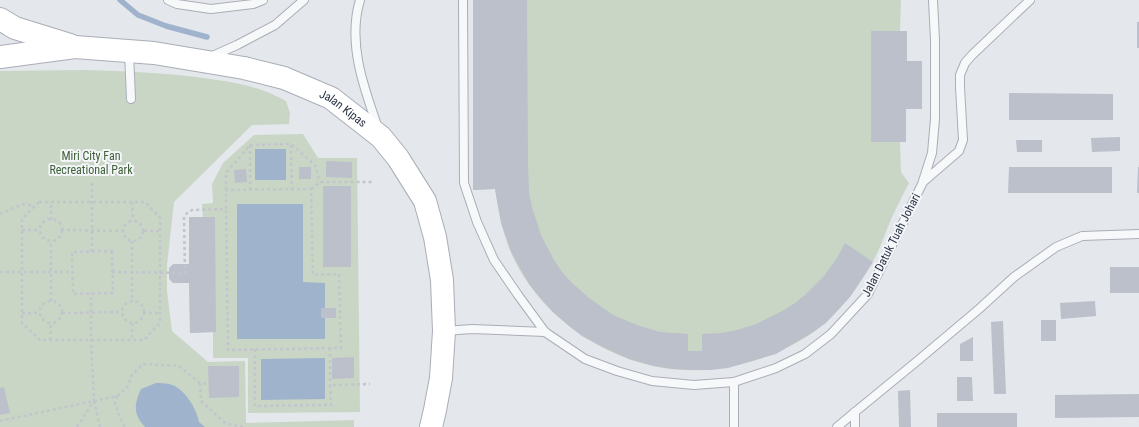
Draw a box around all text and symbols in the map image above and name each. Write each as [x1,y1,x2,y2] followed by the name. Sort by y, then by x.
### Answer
[317,87,369,130] street label: Jalan Kipas
[49,149,133,177] park label: Miri City Fan Recreational Park
[859,191,923,299] street label: Jalan Datuk Tuah Johari

